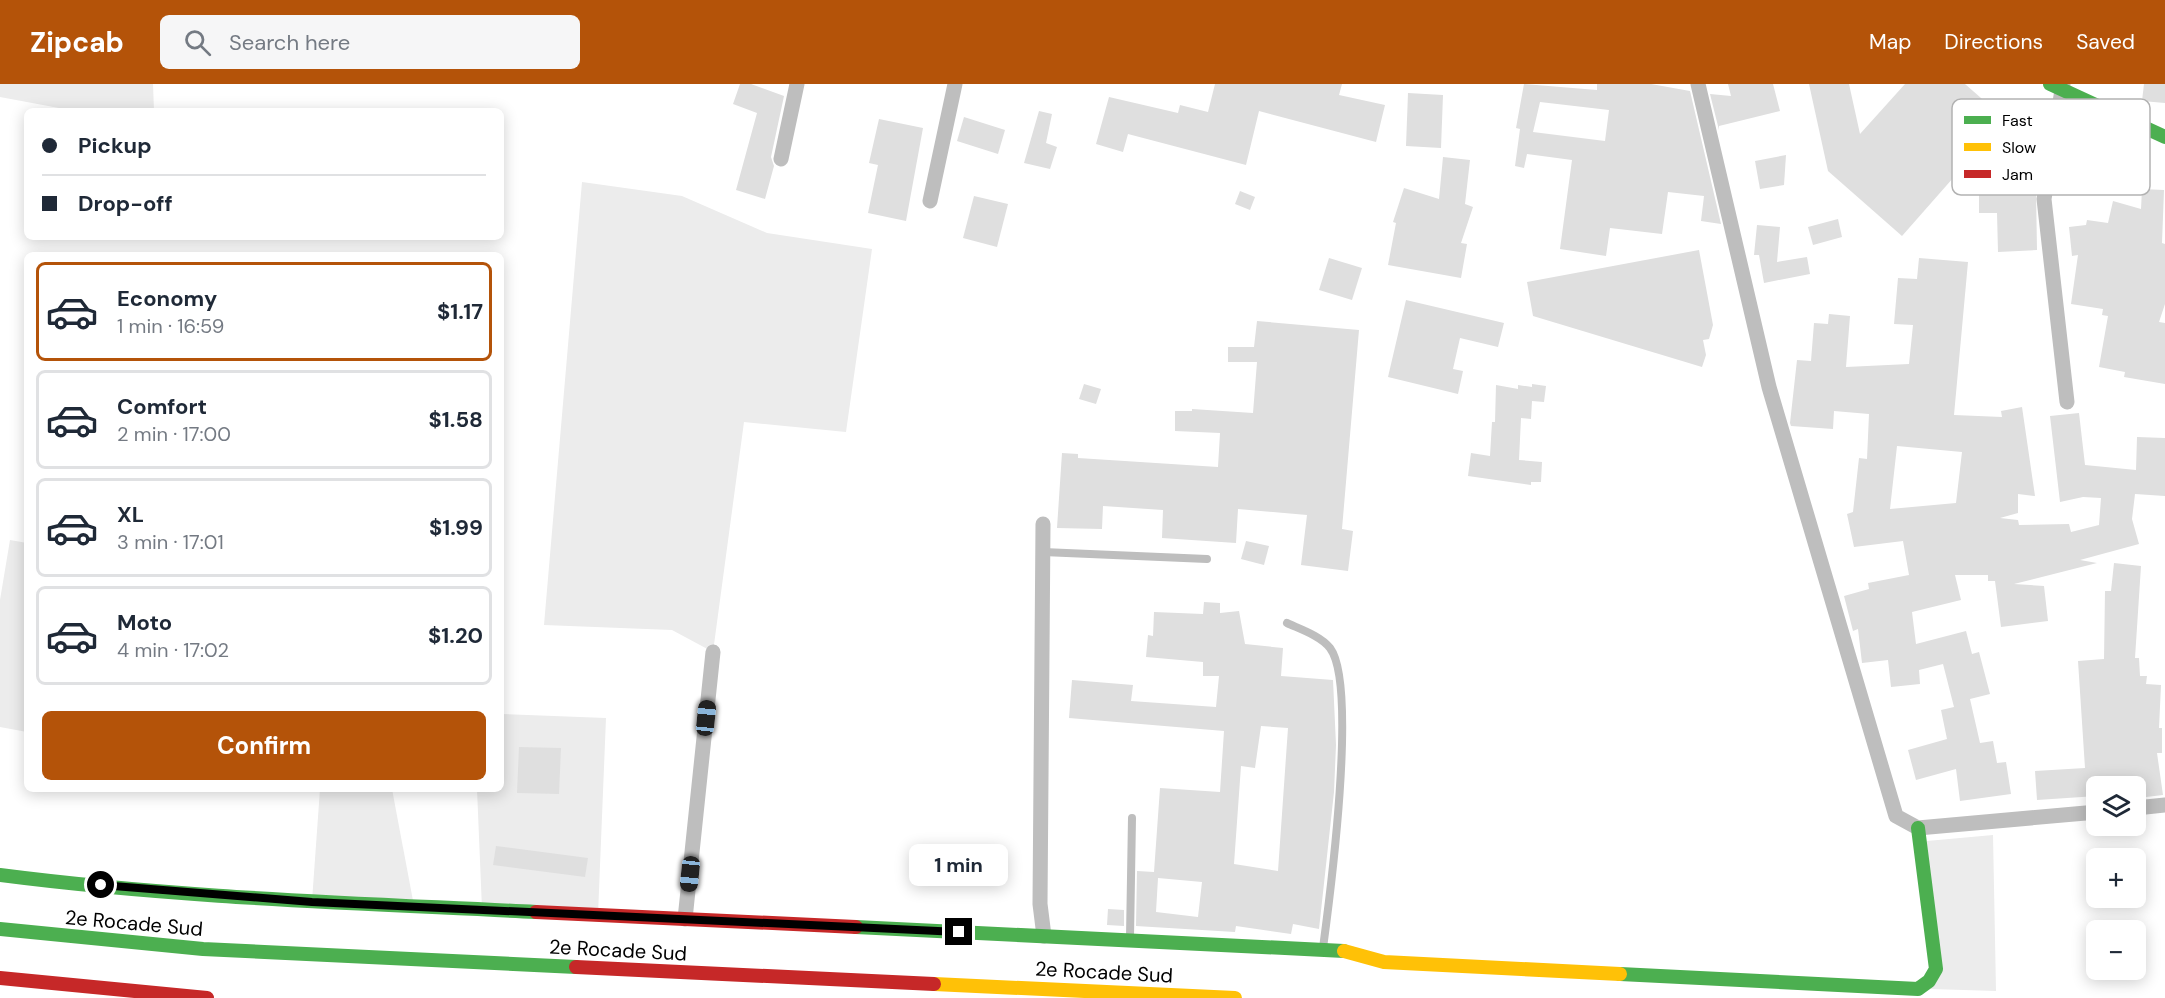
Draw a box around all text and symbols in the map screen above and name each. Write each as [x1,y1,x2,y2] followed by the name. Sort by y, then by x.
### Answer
[160,15,580,69] search box
[30,24,124,61] text: Zipcab
[181,26,214,59] icon: search
[229,28,350,57] text: Search here
[1869,28,1911,56] text: Map
[1944,28,2043,56] text: Directions
[2076,28,2135,56] text: Saved
[1952,99,2150,195] legend
[2002,110,2033,131] text: Fast
[78,131,152,160] text: Pickup
[2002,137,2036,158] text: Slow
[2002,164,2033,185] text: Jam
[78,189,173,218] text: Drop-off
[117,284,217,313] text: Economy
[45,285,99,339] icon: car
[437,297,483,326] text: $1.17
[117,313,224,339] text: 1 min · 16:59
[117,392,207,421] text: Comfort
[45,393,99,447] icon: car
[429,405,483,434] text: $1.58
[117,421,231,447] text: 2 min · 17:00
[117,500,144,529] text: XL
[45,501,99,555] icon: car
[429,513,483,542] text: $1.99
[117,529,224,555] text: 3 min · 17:01
[117,608,172,637] text: Moto
[45,609,99,663] icon: car
[428,621,483,650] text: $1.20
[117,637,229,663] text: 4 min · 17:02
[695,699,717,737] car
[42,711,486,780] button: Confirm
[2086,776,2146,980] map controls
[2086,776,2146,836] button: layers
[910,845,1008,887] callout: 1 min
[2086,848,2146,908] button: +
[934,852,983,878] text: 1 min
[679,855,701,893] car
[87,871,114,898] route start
[64,904,204,942] street label: 2e Rocade Sud
[945,918,972,945] route end
[2086,920,2146,980] button: −
[548,933,688,967] street label: 2e Rocade Sud
[1034,955,1174,989] street label: 2e Rocade Sud

